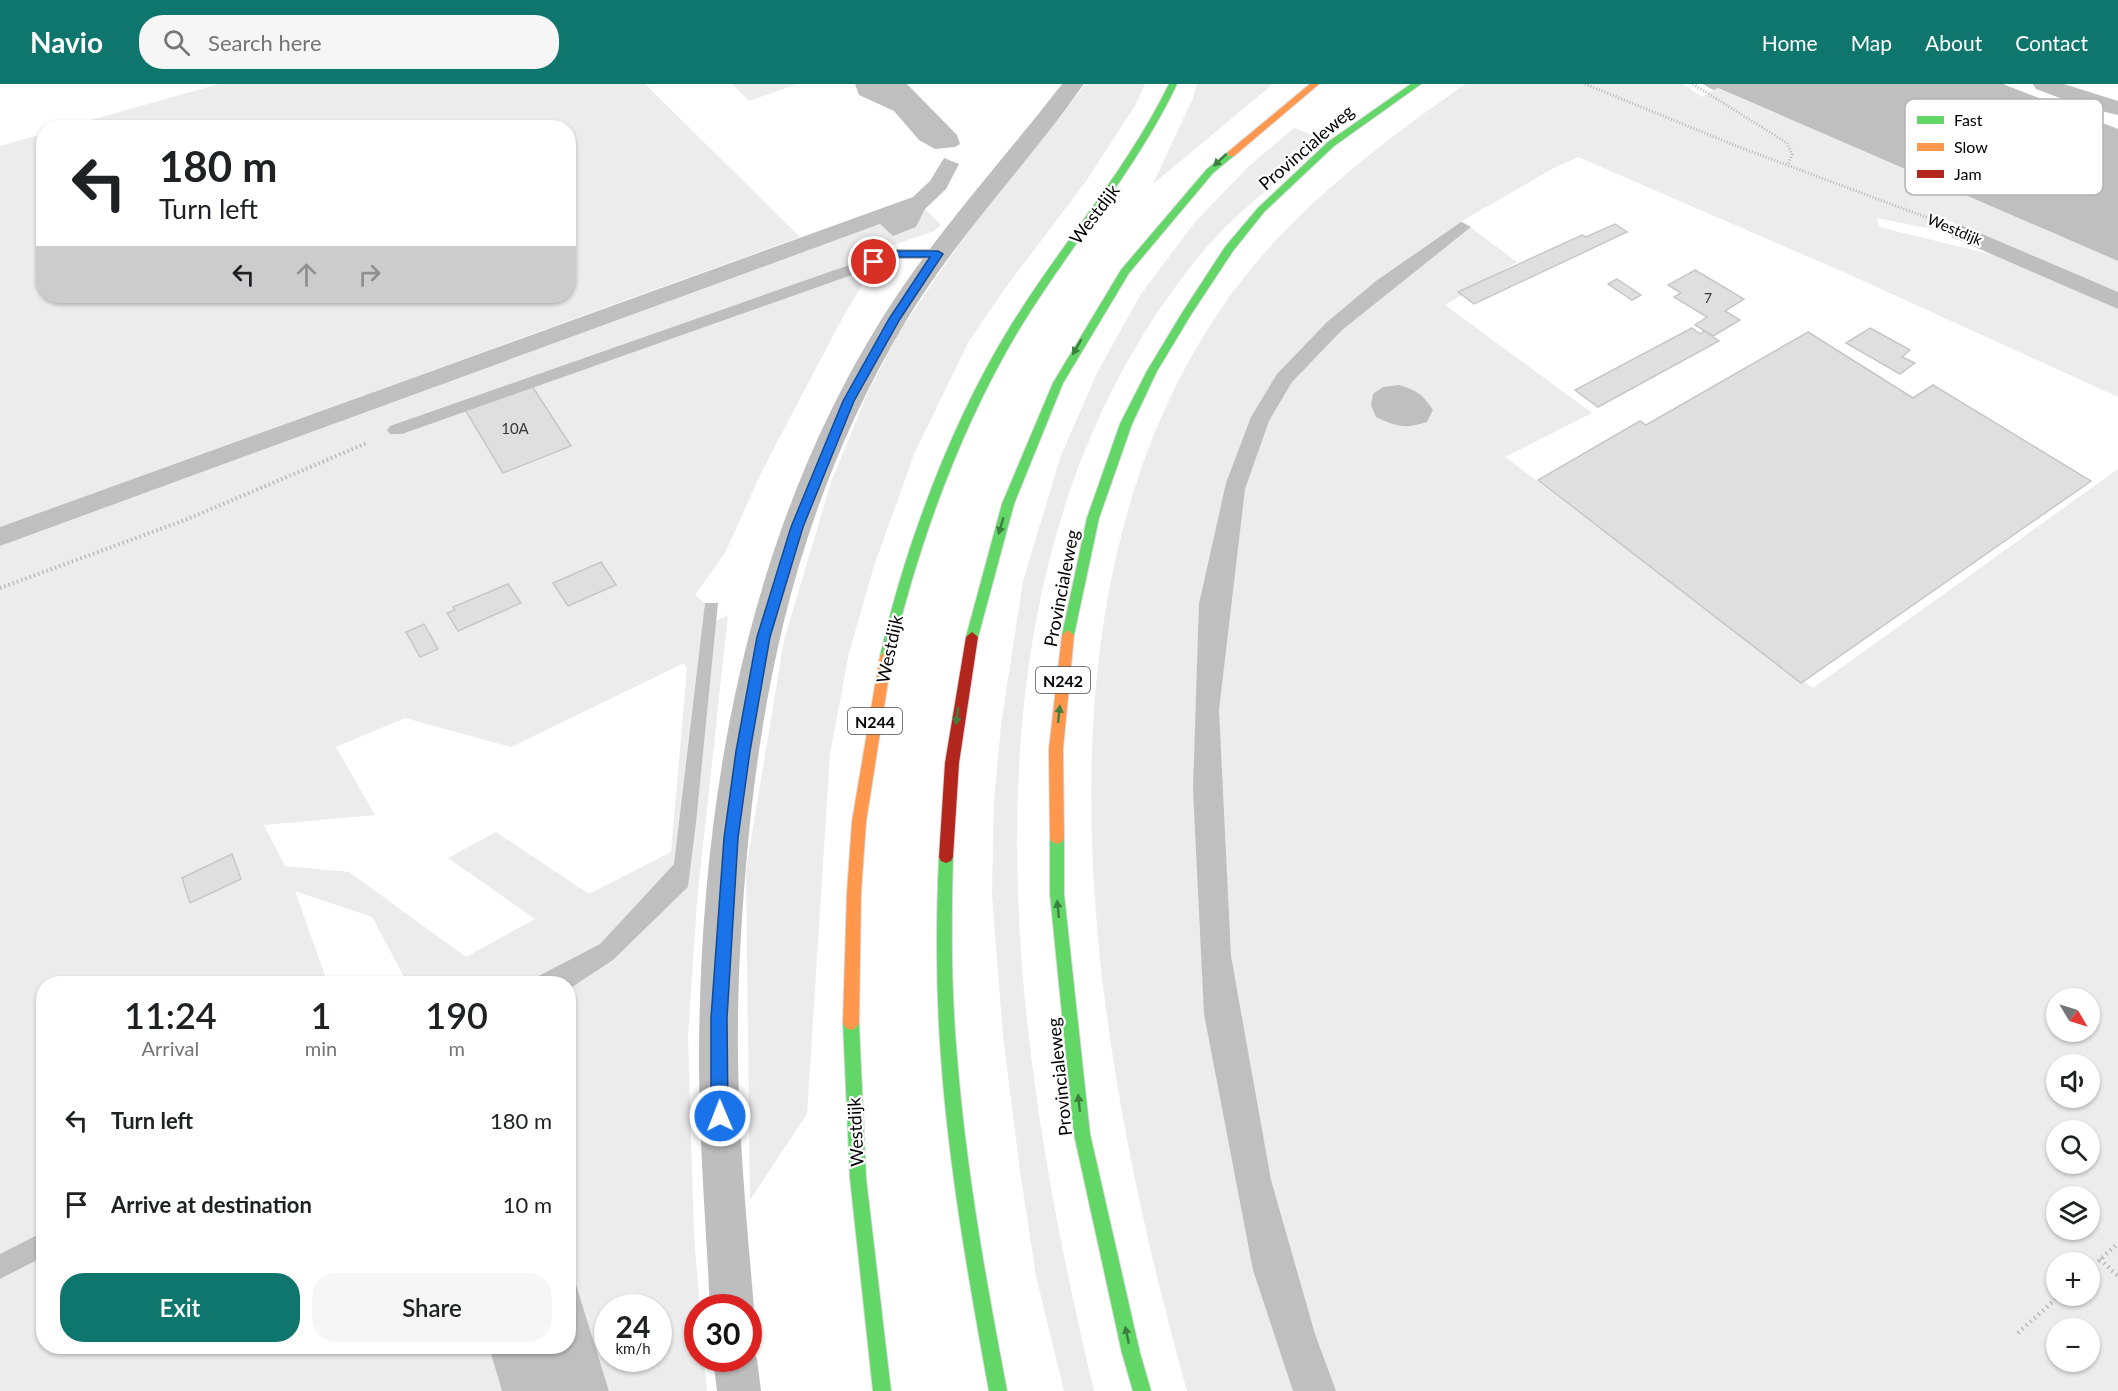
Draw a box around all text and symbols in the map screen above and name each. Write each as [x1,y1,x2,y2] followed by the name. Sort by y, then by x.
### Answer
[139,15,559,69] search box
[30,25,103,59] text: Navio
[160,26,193,59] icon: search
[208,29,322,56] text: Search here
[1762,30,1818,55] text: Home
[1851,30,1892,55] text: Map
[1925,30,1982,55] text: About
[2015,30,2088,55] text: Contact
[1905,99,2103,195] legend
[1254,100,1358,194] street label: Provincialeweg
[1954,110,1983,129] text: Fast
[1954,137,1988,156] text: Slow
[159,141,277,191] text: 180 m
[60,144,138,222] icon: left
[1213,153,1228,167] one-way arrow
[1954,164,1982,183] text: Jam
[1064,179,1124,248] street label: Westdijk
[159,192,258,225] text: Turn left
[1925,209,1985,249] street label: Westdijk
[848,236,899,287] pin
[857,245,890,278] icon: arrive
[227,258,260,291] icon: left
[290,258,323,291] icon: ahead
[353,258,386,291] icon: right
[1704,289,1712,306] house number: 7
[1071,339,1082,355] one-way arrow
[501,419,530,437] house number: 10A
[996,517,1005,535] one-way arrow
[1039,528,1083,648] street label: Provincialeweg
[871,612,907,685] street label: Westdijk
[1036,667,1090,693] road number: N242
[1055,704,1064,723] one-way arrow
[952,707,961,726] one-way arrow
[848,708,902,734] road number: N244
[1053,899,1063,918] one-way arrow
[2046,988,2100,1042] north arrow
[2046,988,2100,1372] map controls
[124,993,217,1037] text: 11:24
[311,993,331,1037] text: 1
[425,993,488,1037] text: 190
[1042,1017,1076,1137] street label: Provincialeweg
[142,1036,199,1060] text: Arrival
[305,1036,337,1060] text: min
[448,1036,465,1060] text: m
[2046,1054,2100,1108] button: sound
[688,1084,752,1148] position arrow
[1074,1093,1084,1112] one-way arrow
[842,1096,868,1167] street label: Westdijk
[60,1104,93,1137] icon: left
[111,1107,193,1134] text: Turn left
[490,1107,552,1134] text: 180 m
[2046,1120,2100,1174] button: search
[2046,1186,2100,1240] button: layers
[60,1188,93,1221] icon: arrive
[111,1191,312,1218] text: Arrive at destination
[503,1191,552,1218] text: 10 m
[2046,1252,2100,1306] button: +
[60,1273,300,1342] button: Exit
[312,1273,552,1342] button: Share
[684,1294,762,1372] speed limit sign: 30
[616,1308,650,1344] text: 24
[2046,1318,2100,1372] button: −
[1121,1325,1131,1344] one-way arrow
[615,1339,651,1357] text: km/h

